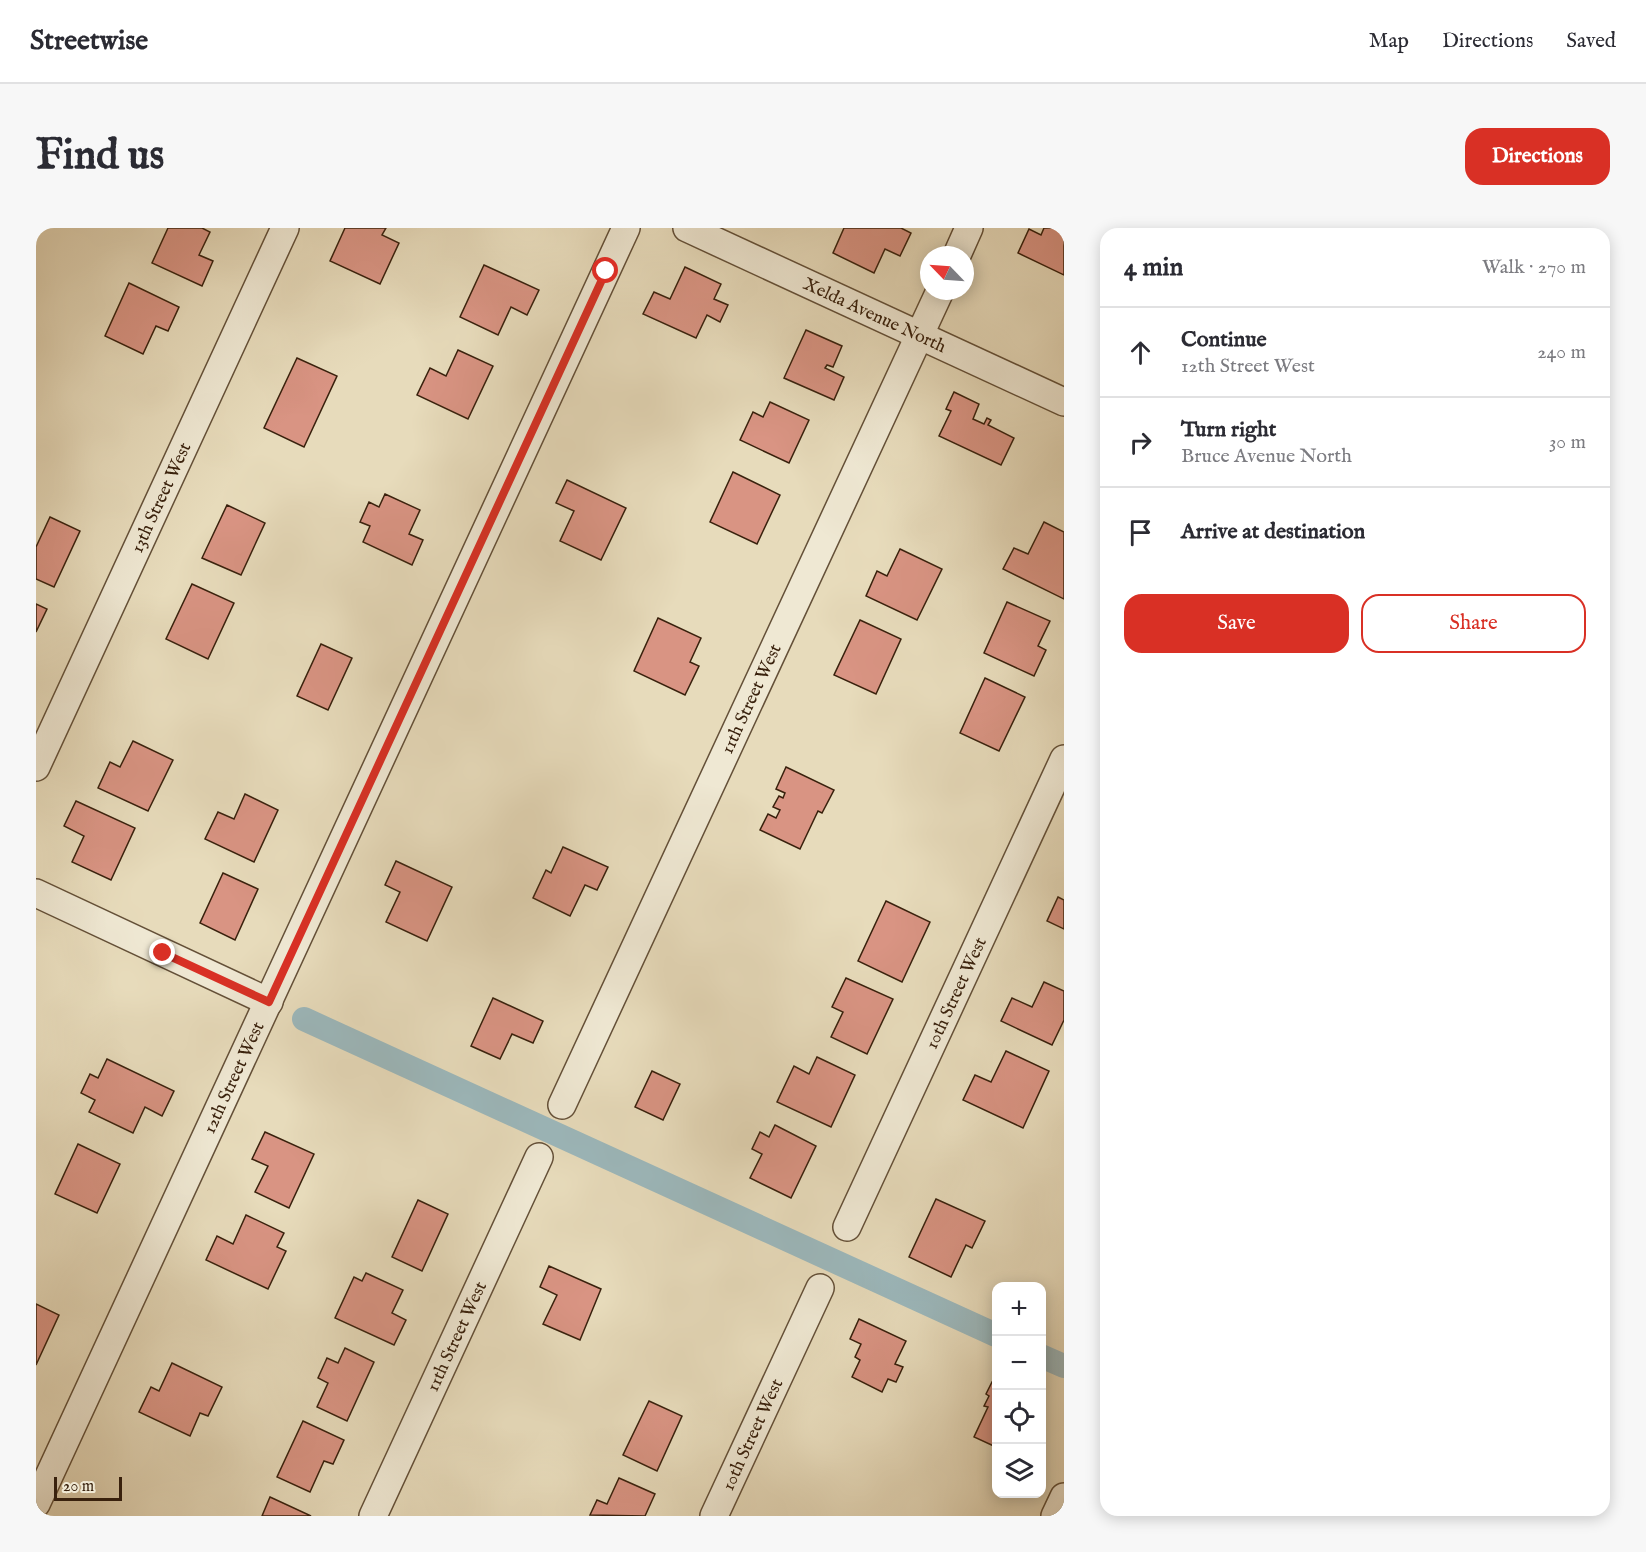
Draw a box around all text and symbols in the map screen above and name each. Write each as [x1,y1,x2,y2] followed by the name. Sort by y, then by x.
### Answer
[30,24,148,59] text: Streetwise
[1369,28,1409,55] text: Map
[1442,28,1533,55] text: Directions
[1566,28,1616,55] text: Saved
[1465,128,1610,185] button: Directions
[36,130,164,183] text: Find us
[920,246,974,300] north arrow
[1124,251,1183,284] text: 4 min
[1482,255,1586,280] text: Walk · 270 m
[592,257,618,283] route start
[799,273,950,359] street label: Xelda Avenue North
[1181,326,1267,354] text: Continue
[1124,336,1157,369] icon: ahead
[1537,340,1586,365] text: 240 m
[1181,354,1315,379] text: 12th Street West
[1181,416,1276,444] text: Turn right
[1124,426,1157,459] icon: right
[1549,430,1586,455] text: 30 m
[127,439,197,557] street label: 13th Street West
[1181,444,1352,469] text: Bruce Avenue North
[1124,516,1157,549] icon: arrive
[1181,518,1365,546] text: Arrive at destination
[1124,594,1349,653] button: Save
[1361,594,1586,653] button: Share
[717,641,788,758] street label: 11th Street West
[921,934,993,1053] street label: 10th Street West
[149,939,175,965] route end
[199,1018,270,1138] street label: 12th Street West
[422,1278,493,1396] street label: 11th Street West
[992,1282,1046,1498] map controls
[992,1282,1046,1336] button: +
[992,1336,1046,1390] button: −
[717,1375,789,1495] street label: 10th Street West
[992,1390,1046,1444] button: locate
[992,1444,1046,1498] button: layers
[54,1474,122,1502] scale bar
[63,1477,94,1497] text: 20 m

